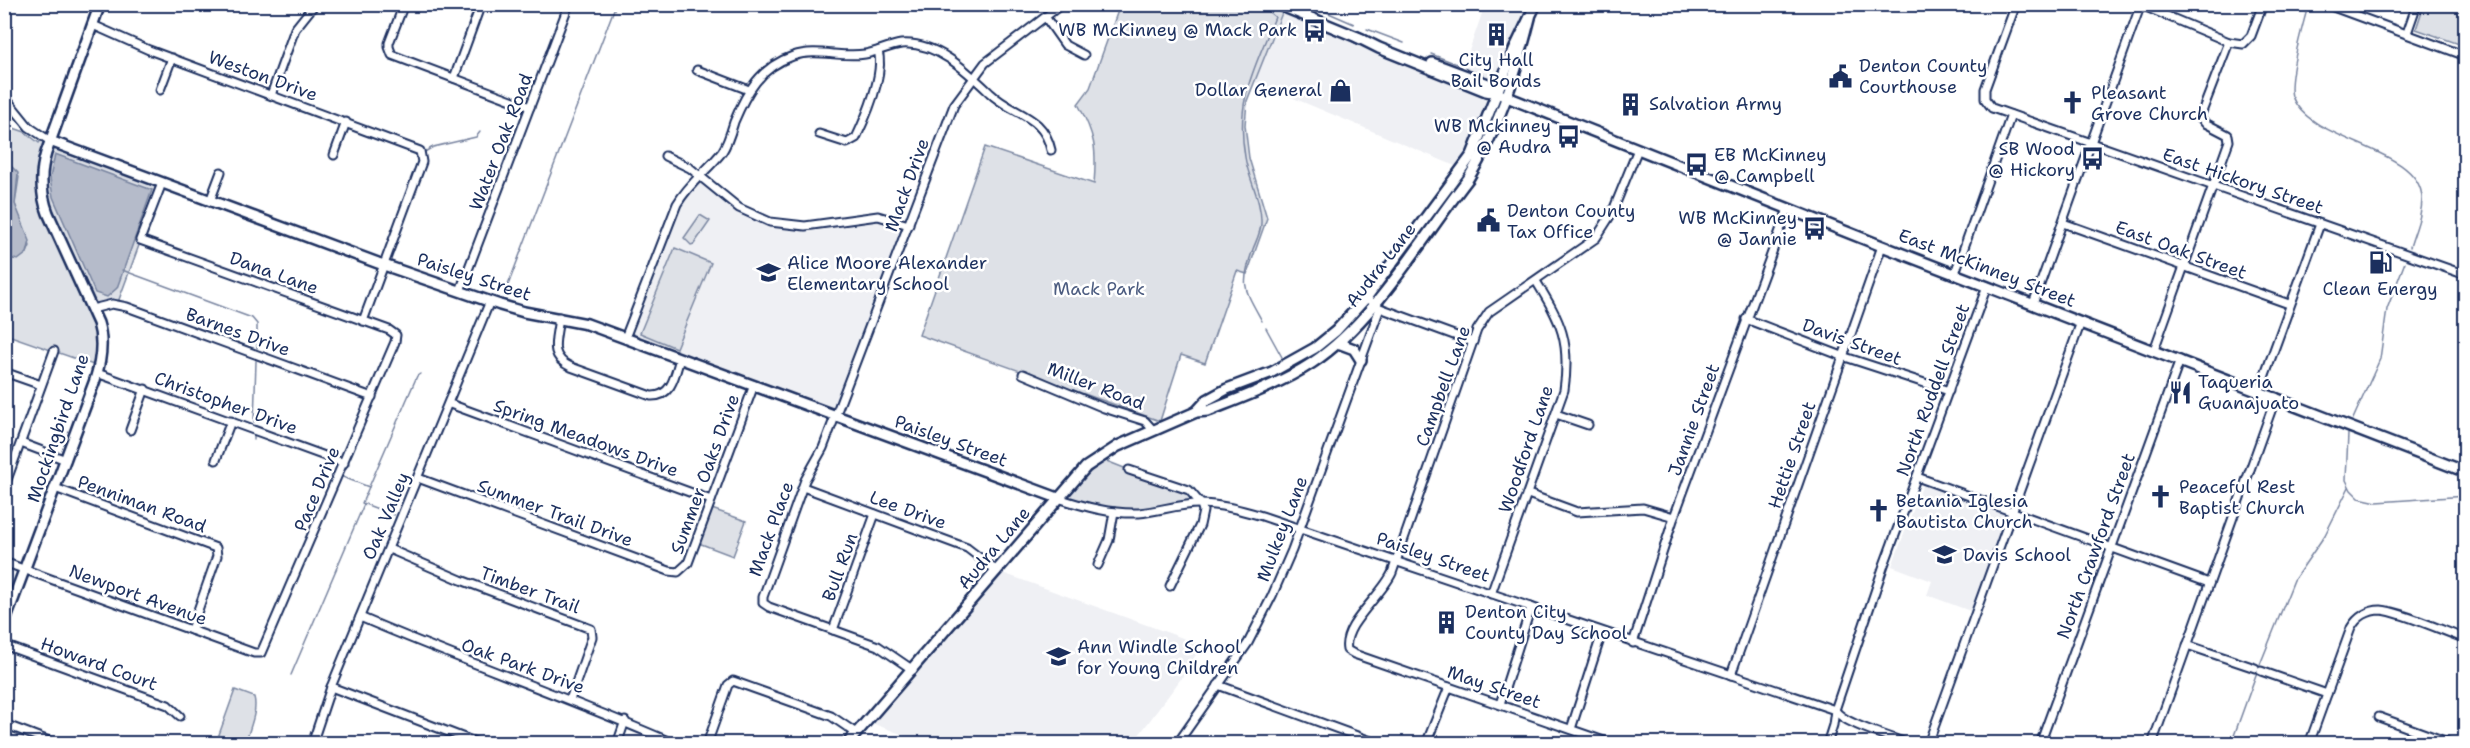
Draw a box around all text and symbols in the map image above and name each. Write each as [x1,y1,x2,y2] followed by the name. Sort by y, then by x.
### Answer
[1302,17,1328,43] bus stop icon: WB McKinney @ Mack Park
[1058,18,1297,42] place label: WB McKinney @ Mack Park
[1483,21,1509,47] building icon: City Hall Bail Bonds
[205,45,321,107] street label: Weston Drive
[1451,48,1541,93] place label: City Hall Bail Bonds
[1859,54,1987,99] place label: Denton County Courthouse
[1828,63,1854,89] public building icon: Denton County Courthouse
[464,70,538,214] street label: Water Oak Road
[1327,77,1353,103] shop icon: Dollar General
[1195,78,1323,102] place label: Dollar General
[2091,81,2208,126] place label: Pleasant Grove Church
[2060,90,2086,116] church icon: Pleasant Grove Church
[1618,91,1644,117] building icon: Salvation Army
[1649,92,1782,116] place label: Salvation Army
[1434,114,1551,159] place label: WB Mckinney @ Audra
[1556,123,1582,149] bus stop icon: WB Mckinney @ Audra
[879,135,935,235] street label: Mack Drive
[1988,137,2075,182] place label: SB Wood @ Hickory
[2159,142,2327,220] street label: East Hickory Street
[1714,143,1827,188] place label: EB McKinney @ Campbell
[2080,146,2106,172] bus stop icon: SB Wood @ Hickory
[1683,152,1709,178] bus stop icon: EB McKinney @ Campbell
[1507,199,1635,244] place label: Denton County Tax Office
[1678,206,1797,251] place label: WB McKinney @ Jannie
[1476,208,1502,234] public building icon: Denton County Tax Office
[1802,215,1828,241] bus stop icon: WB McKinney @ Jannie
[2112,215,2250,285] street label: East Oak Street
[1340,218,1422,312] street label: Audra Lane
[1895,223,2079,313] street label: East McKinney Street
[226,246,322,300] street label: Dana Lane
[414,247,534,307] street label: Paisley Street
[2367,250,2393,276] fuel station icon: Clean Energy
[787,251,987,296] place label: Alice Moore Alexander Elementary School
[756,260,782,286] school or university icon: Alice Moore Alexander Elementary School
[1053,277,1145,301] park label: Mack Park
[2322,277,2438,301] place label: Clean Energy
[1891,300,1975,480] street label: North Ruddell Street
[183,302,293,362] street label: Barnes Drive
[1799,313,1905,371] street label: Davis Street
[1410,322,1476,450] street label: Campbell Lane
[21,350,95,506] street label: Mockingbird Lane
[1044,356,1148,416] street label: Miller Road
[1663,360,1725,479] street label: Jannie Street
[151,366,301,440] street label: Christopher Drive
[2198,370,2299,415] place label: Taqueria Guanajuato
[2167,379,2193,405] restaurant icon: Taqueria Guanajuato
[1493,382,1559,516] street label: Woodford Lane
[665,391,745,557] street label: Summer Oaks Drive
[490,393,682,483] street label: Spring Meadows Drive
[1762,398,1822,512] street label: Hettie Street
[891,409,1011,473] street label: Paisley Street
[288,443,346,535] street label: Pace Drive
[2051,450,2141,642] street label: North Crawford Street
[357,468,415,564] street label: Oak Valley
[74,470,210,538] street label: Penniman Road
[1251,473,1313,585] street label: Mulkey Lane
[474,474,636,552] street label: Summer Trail Drive
[2179,475,2305,520] place label: Peaceful Rest Baptist Church
[743,478,799,580] street label: Mack Place
[2148,484,2174,510] church icon: Peaceful Rest Baptist Church
[866,485,950,535] street label: Lee Drive
[1896,489,2033,534] place label: Betania Iglesia Bautista Church
[1865,498,1891,524] church icon: Betania Iglesia Bautista Church
[952,502,1036,594] street label: Audra Lane
[1373,526,1493,588] street label: Paisley Street
[817,529,863,605] street label: Bull Run
[1932,542,1958,568] school or university icon: Davis School
[1963,543,2072,567] place label: Davis School
[66,559,210,631] street label: Newport Avenue
[477,561,584,619] street label: Timber Trail
[1465,600,1628,645] place label: Denton City County Day School
[1434,609,1460,635] building icon: Denton City County Day School
[37,632,161,696] street label: Howard Court
[458,633,588,699] street label: Oak Park Drive
[1077,635,1241,680] place label: Ann Windle School for Young Children
[1046,644,1072,670] school or university icon: Ann Windle School for Young Children
[1444,660,1544,714] street label: May Street

